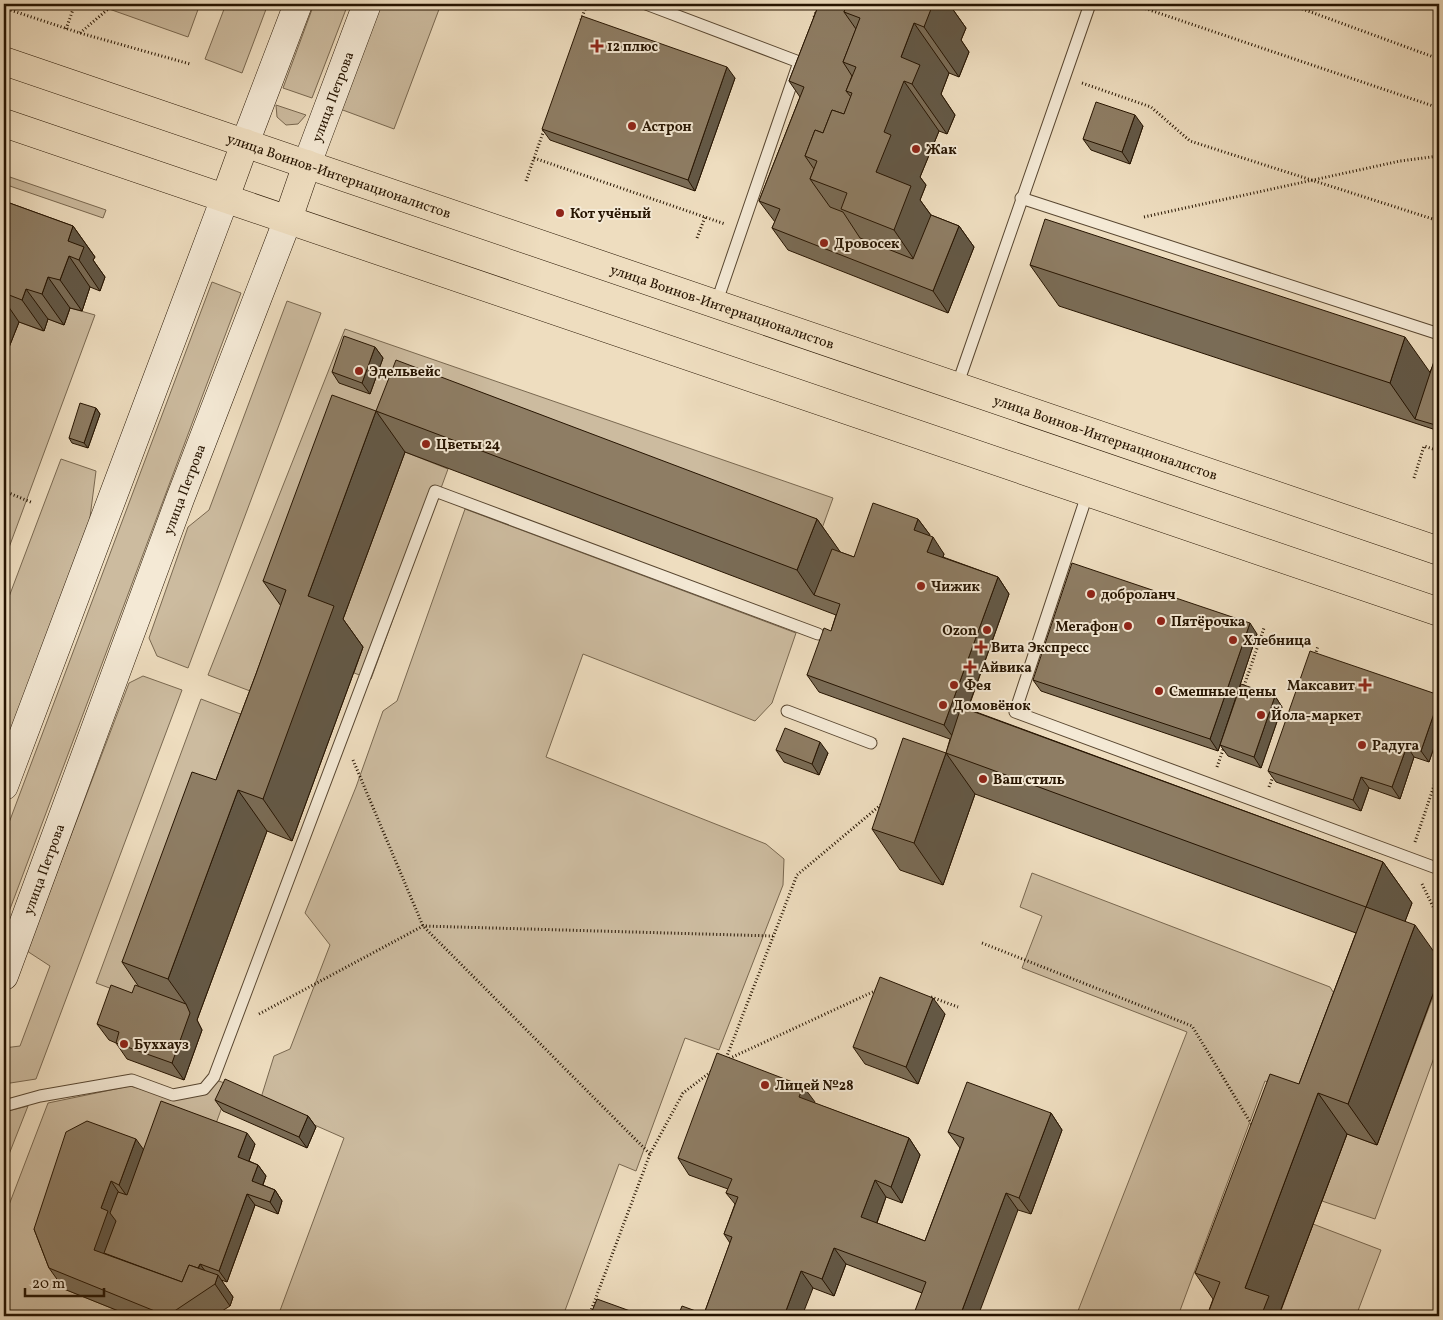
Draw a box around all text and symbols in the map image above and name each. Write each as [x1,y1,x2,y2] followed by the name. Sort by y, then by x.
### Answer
[607,38,658,57] place label: 12 плюс
[591,40,603,52] marker: 12 плюс
[308,49,359,145] street label: улица Петрова
[642,118,692,137] place label: Астрон
[626,120,638,132] marker: Астрон
[224,130,453,224] street label: улица Воинов-Интернационалистов
[926,141,957,160] place label: Жак
[910,143,922,155] marker: Жак
[570,205,651,224] place label: Кот учёный
[554,207,566,219] marker: Кот учёный
[834,235,900,254] place label: Дровосек
[818,237,830,249] marker: Дровосек
[607,261,836,355] street label: улица Воинов-Интернационалистов
[369,363,441,382] place label: Эдельвейс
[353,365,365,377] marker: Эдельвейс
[991,392,1220,486] street label: улица Воинов-Интернационалистов
[436,436,501,455] place label: Цветы 24
[420,438,432,450] marker: Цветы 24
[160,442,211,538] street label: улица Петрова
[931,578,981,597] place label: Чижик
[915,580,927,592] marker: Чижик
[1101,586,1176,605] place label: доброланч
[1085,588,1097,600] marker: доброланч
[1171,613,1246,632] place label: Пятёрочка
[1155,615,1167,627] marker: Пятёрочка
[1055,618,1118,637] place label: Мегафон
[1122,620,1134,632] marker: Мегафон
[942,622,977,641] place label: Ozon
[981,624,993,636] marker: Ozon
[1243,632,1312,651] place label: Хлебница
[1227,634,1239,646] marker: Хлебница
[991,639,1090,658] place label: Вита Экспресс
[975,641,987,653] marker: Вита Экспресс
[980,659,1032,678] place label: Айвика
[964,661,976,673] marker: Айвика
[964,677,991,696] place label: Фея
[1287,677,1355,696] place label: Максавит
[948,679,960,691] marker: Фея
[1359,679,1371,691] marker: Максавит
[1169,683,1277,702] place label: Смешные цены
[1153,685,1165,697] marker: Смешные цены
[953,697,1031,716] place label: Домовёнок
[937,699,949,711] marker: Домовёнок
[1271,706,1361,726] place label: Йола-маркет
[1255,709,1267,721] marker: Йола-маркет
[1372,737,1420,756] place label: Радуга
[1356,739,1368,751] marker: Радуга
[993,771,1065,790] place label: Ваш стиль
[977,773,989,785] marker: Ваш стиль
[19,822,70,918] street label: улица Петрова
[134,1036,189,1055] place label: Буххауз
[118,1038,130,1050] marker: Буххауз
[775,1077,854,1096] place label: Лицей №28
[759,1079,771,1091] marker: Лицей №28
[25,1265,104,1297] scale bar
[32,1274,65,1295] text: 20 m

